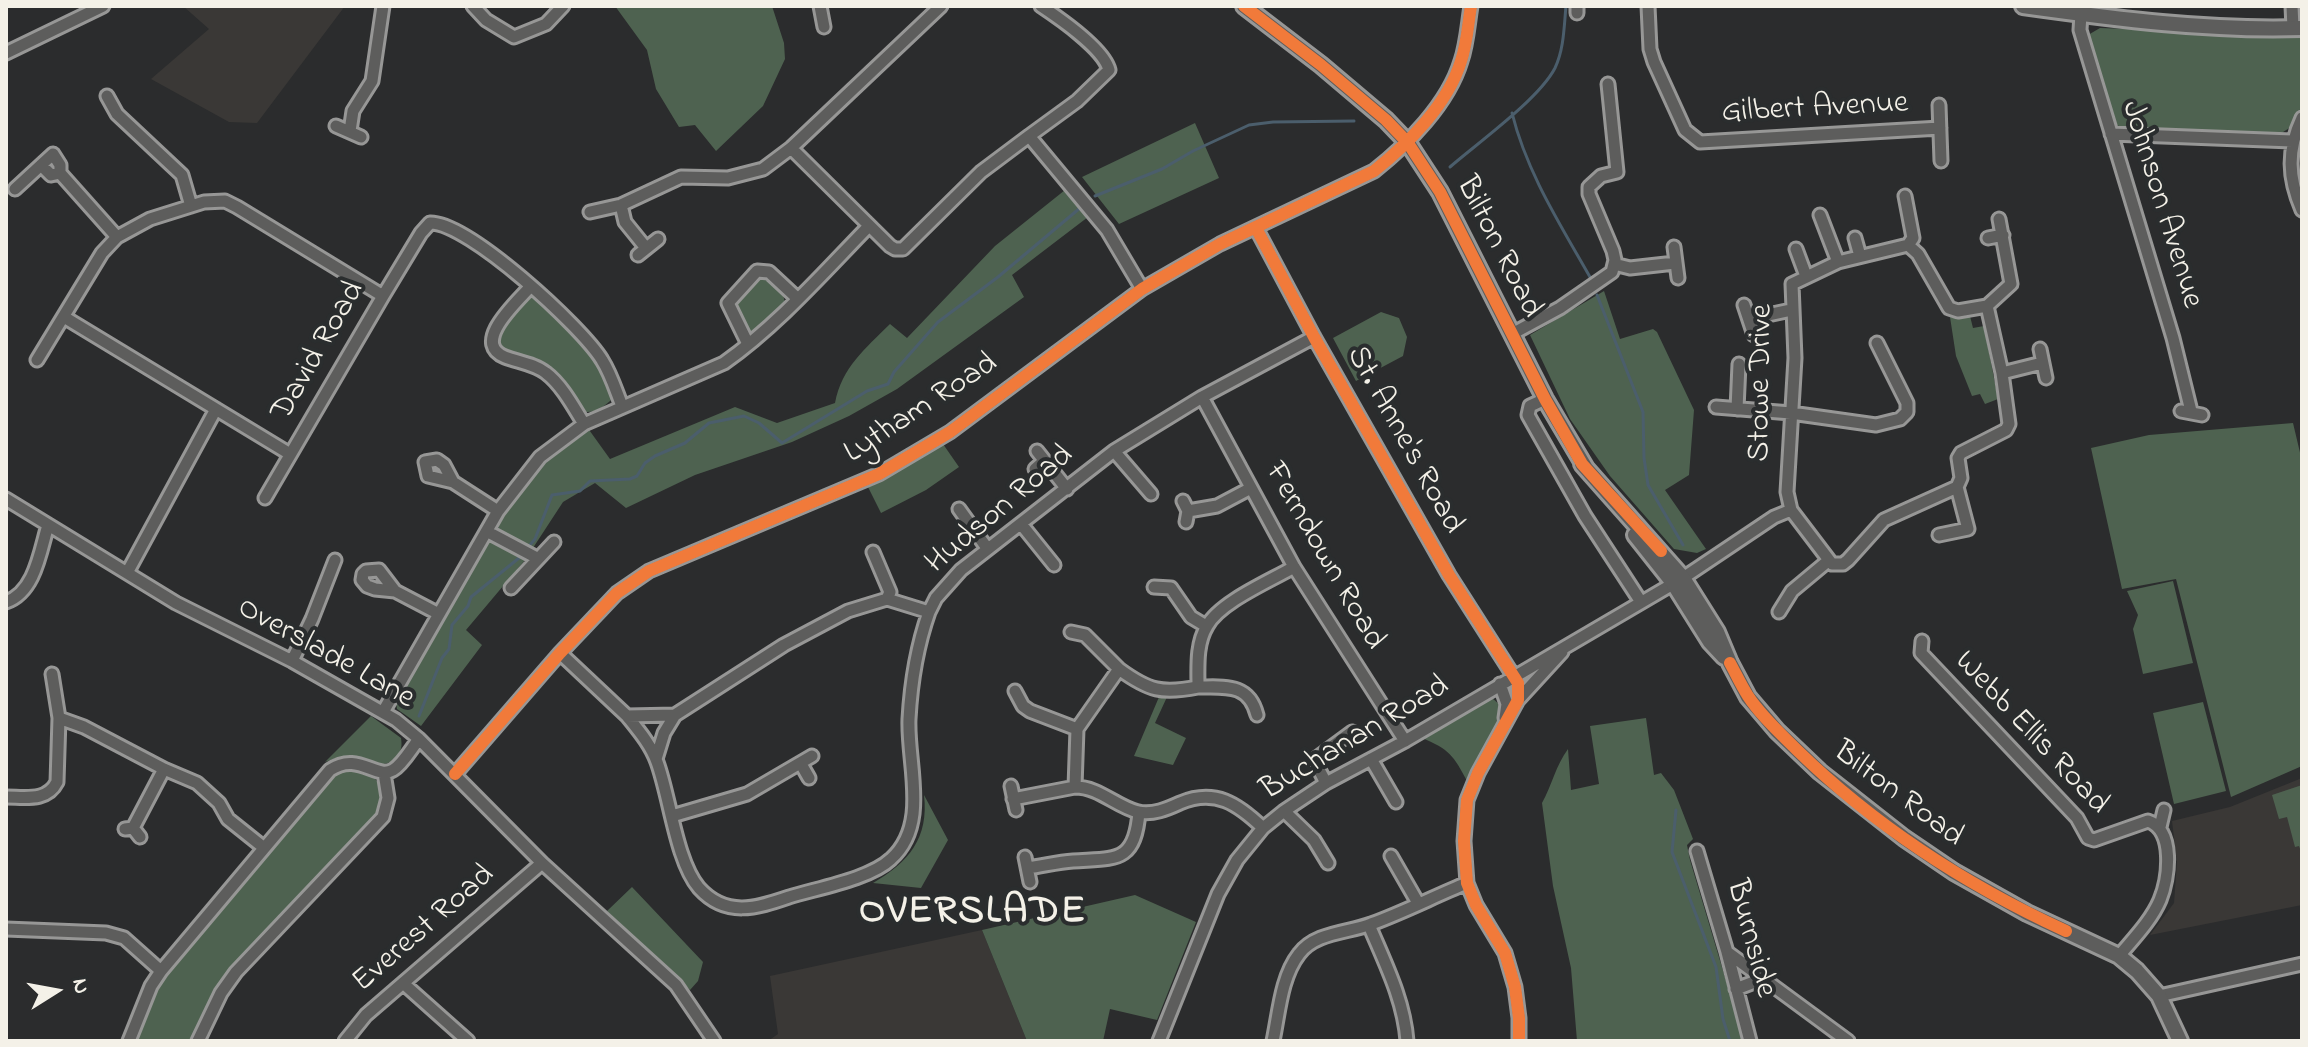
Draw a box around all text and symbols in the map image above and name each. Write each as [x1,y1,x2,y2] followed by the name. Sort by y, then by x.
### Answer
[1721,86,1909,134] street label: Gilbert Avenue
[2110,97,2210,313] street label: Johnson Avenue
[1445,171,1549,325] street label: Bilton Road
[265,276,375,428] street label: David Road
[1742,304,1784,462] street label: Stowe Drive
[1336,340,1470,542] street label: St. Anne's Road
[838,346,1006,474] street label: Lytham Road
[919,438,1083,584] street label: Hudson Road
[1254,457,1392,657] street label: Ferndown Road
[230,590,420,720] street label: Overslade Lane
[1944,644,2116,824] street label: Webb Ellis Road
[1255,669,1457,811] street label: Buchanan Road
[1824,734,1970,858] street label: Bilton Road
[346,858,504,1002] street label: Everest Road
[1715,876,1783,1002] street label: Burnside
[859,890,1087,938] district label: OVERSLADE
[16,951,96,1031] north arrow
[62,976,97,997] text: N

